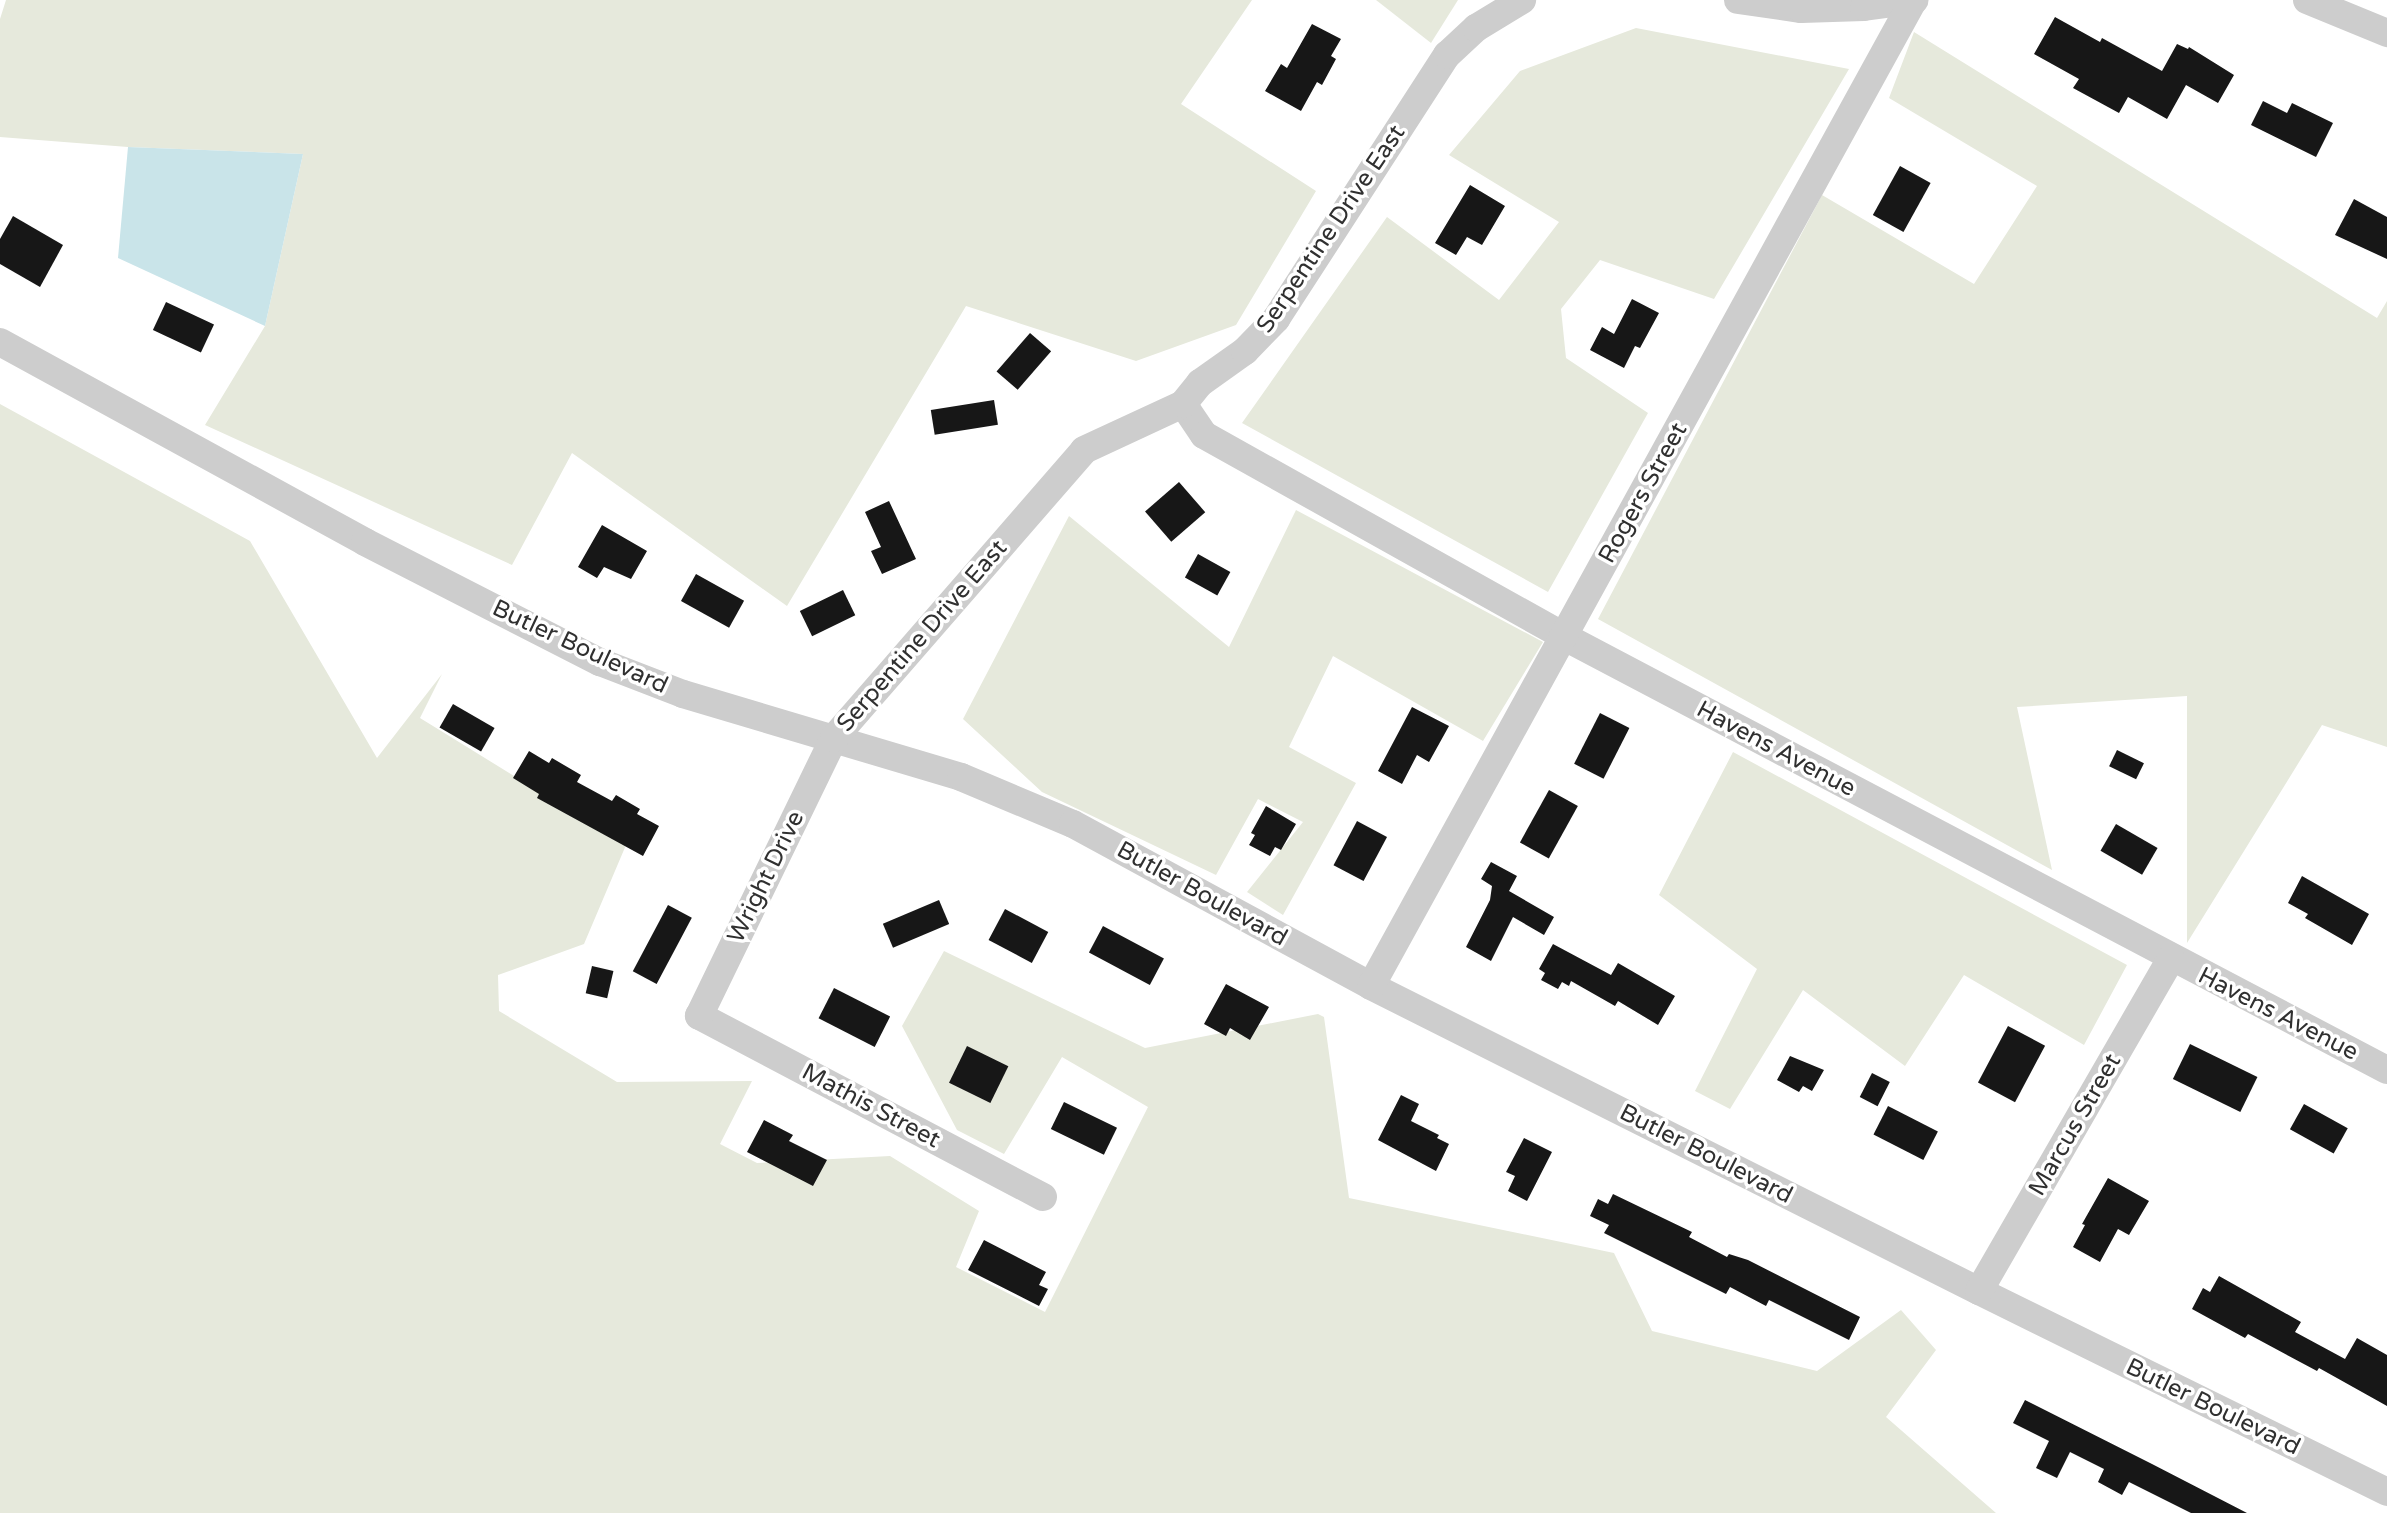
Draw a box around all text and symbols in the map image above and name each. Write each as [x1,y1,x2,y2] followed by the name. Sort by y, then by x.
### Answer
[1251,119,1411,339] street label: Serpentine Drive East
[1593,418,1693,568] street label: Rogers Street
[831,534,1013,738] street label: Serpentine Drive East
[488,594,672,700] street label: Butler Boulevard
[1692,695,1860,803] street label: Havens Avenue
[722,806,810,948] street label: Wright Drive
[1112,835,1292,953] street label: Butler Boulevard
[2193,961,2363,1067] street label: Havens Avenue
[2023,1049,2127,1201] street label: Marcus Street
[797,1057,945,1155] street label: Mathis Street
[1615,1098,1797,1210] street label: Butler Boulevard
[2121,1352,2305,1462] street label: Butler Boulevard

